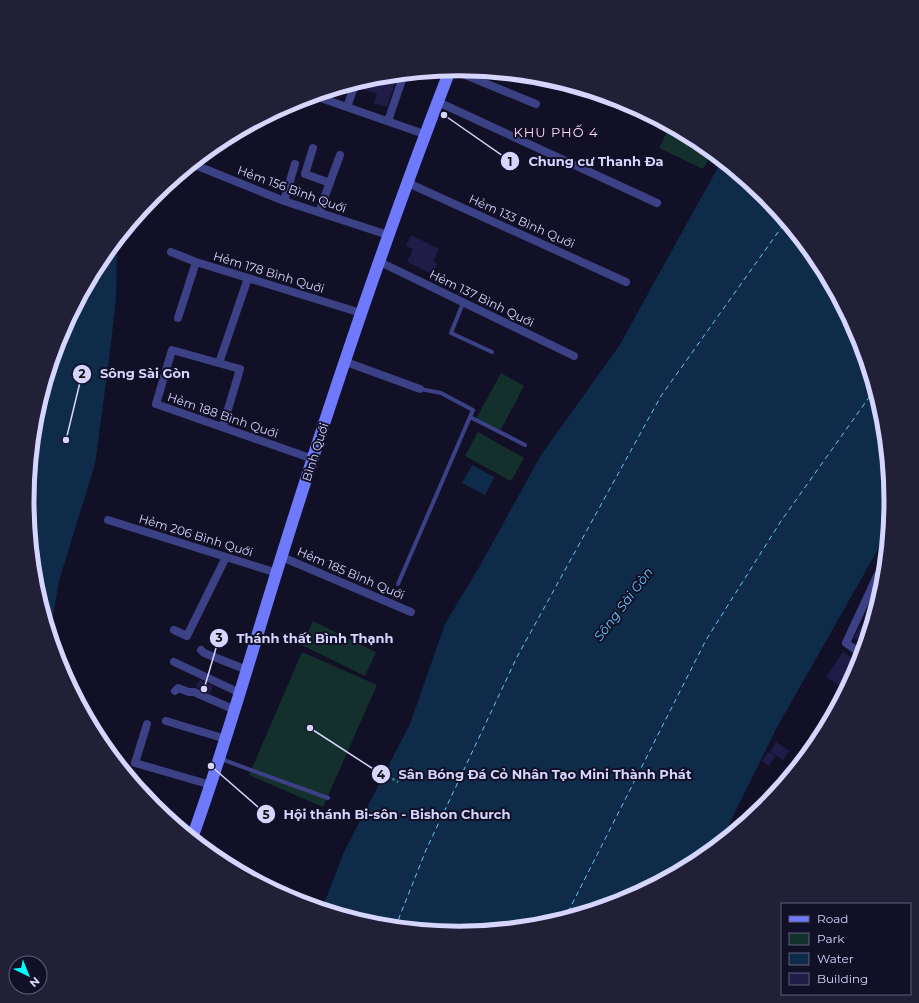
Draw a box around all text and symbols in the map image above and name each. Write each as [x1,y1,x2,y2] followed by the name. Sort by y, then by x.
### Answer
[513,124,599,140] district label: KHU PHỐ 4
[500,149,671,174] callout: Chung cư Thanh Đa
[528,153,664,169] text: Chung cư Thanh Đa
[508,154,512,169] text: 1
[235,162,349,216] street label: Hẻm 156 Bình Quới
[467,191,577,251] street label: Hẻm 133 Bình Quới
[212,248,326,296] street label: Hẻm 178 Bình Quới
[427,266,537,330] street label: Hẻm 137 Bình Quới
[72,361,198,386] callout: Sông Sài Gòn
[100,365,190,381] text: Sông Sài Gòn
[78,366,86,381] text: 2
[166,389,280,441] street label: Hẻm 188 Bình Quới
[299,421,331,483] street label: Bình Quới
[137,510,255,560] street label: Hẻm 206 Bình Quới
[295,544,407,602] street label: Hẻm 185 Bình Quới
[590,564,656,644] water label: Sông Sài Gòn
[209,626,402,651] callout: Thánh thất Bình Thạnh
[214,630,223,645] text: 3
[236,630,394,646] text: Thánh thất Bình Thạnh
[371,762,700,787] callout: Sân Bóng Đá Cỏ Nhân Tạo Mini Thành Phát
[398,766,692,782] text: Sân Bóng Đá Cỏ Nhân Tạo Mini Thành Phát
[377,767,386,782] text: 4
[256,802,519,827] callout: Hội thánh Bi-sôn - Bishon Church
[284,806,511,822] text: Hội thánh Bi-sôn - Bishon Church
[262,807,270,822] text: 5
[781,903,911,995] legend
[817,911,848,926] text: Road
[817,931,845,946] text: Park
[817,951,854,966] text: Water
[8,955,48,995] north arrow
[817,971,868,986] text: Building
[27,974,43,990] text: N

